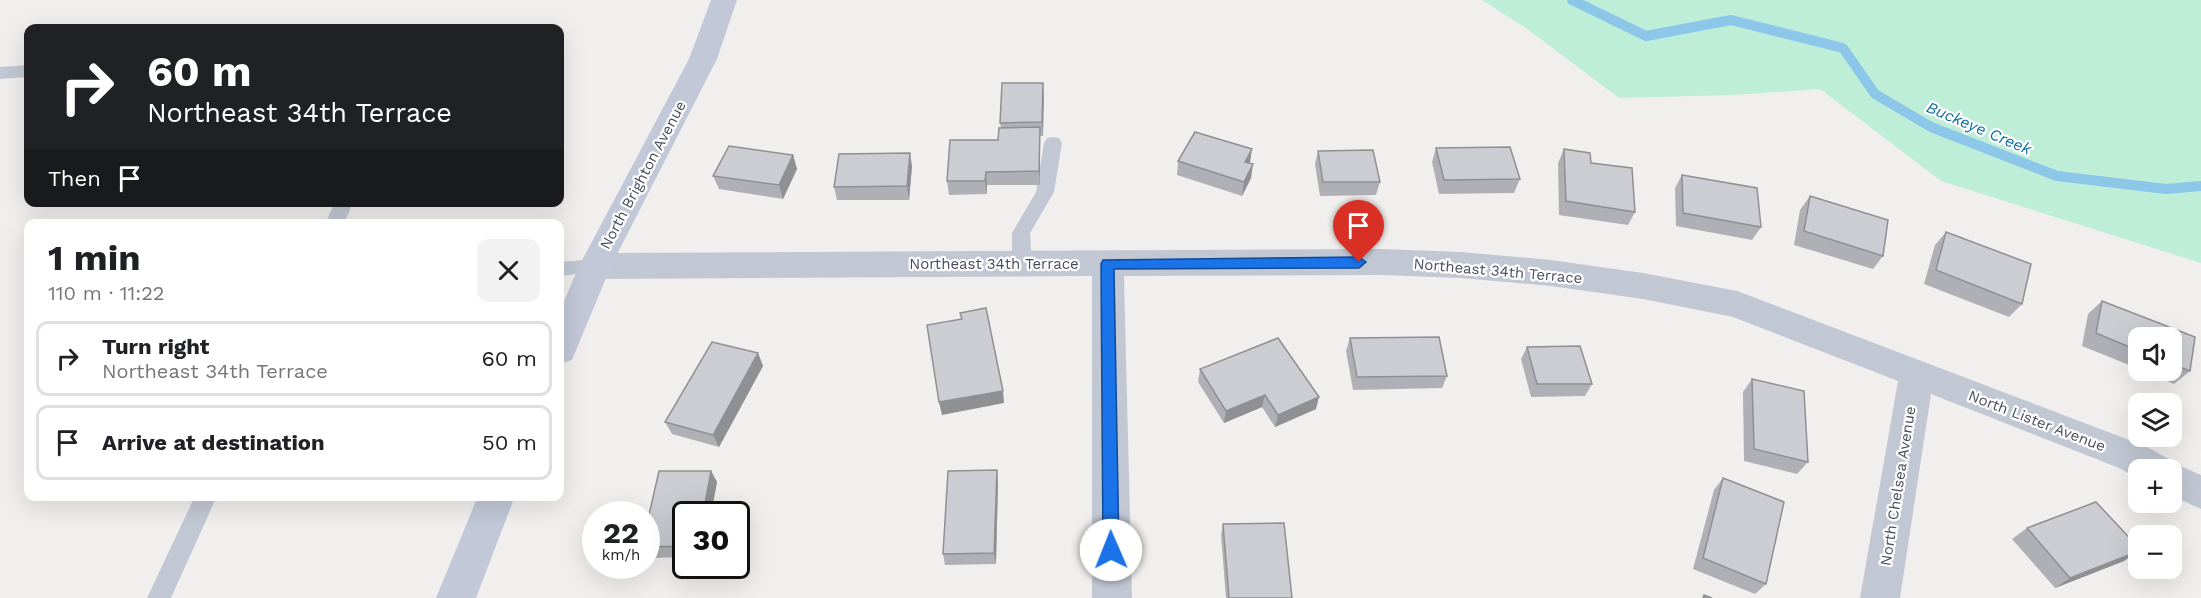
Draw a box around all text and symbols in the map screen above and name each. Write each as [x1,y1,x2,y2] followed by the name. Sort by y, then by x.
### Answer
[147,47,251,96] text: 60 m
[48,48,126,126] icon: right
[147,97,452,129] text: Northeast 34th Terrace
[1924,97,2036,159] water label: Buckeye Creek
[596,98,690,252] street label: North Brighton Avenue
[113,162,146,195] icon: arrive
[48,166,101,191] text: Then
[1333,200,1384,262] pin
[1342,209,1375,242] icon: arrive
[48,237,140,279] text: 1 min
[477,239,540,302] button: close
[909,255,1079,273] street label: Northeast 34th Terrace
[1413,255,1583,287] street label: Northeast 34th Terrace
[48,281,165,305] text: 110 m · 11:22
[2128,327,2182,579] map controls
[2128,327,2182,381] button: sound
[102,334,209,359] text: Turn right
[51,342,84,375] icon: right
[481,346,537,371] text: 60 m
[102,359,328,383] text: Northeast 34th Terrace
[1966,387,2108,455] street label: North Lister Avenue
[2128,393,2182,447] button: layers
[1876,405,1920,567] street label: North Chelsea Avenue
[51,426,84,459] icon: arrive
[102,430,325,455] text: Arrive at destination
[482,430,537,455] text: 50 m
[2128,459,2182,513] button: +
[672,501,750,579] speed limit sign: 30
[603,515,639,550] text: 22
[1079,518,1143,582] position arrow
[2128,525,2182,579] button: −
[602,546,640,564] text: km/h

